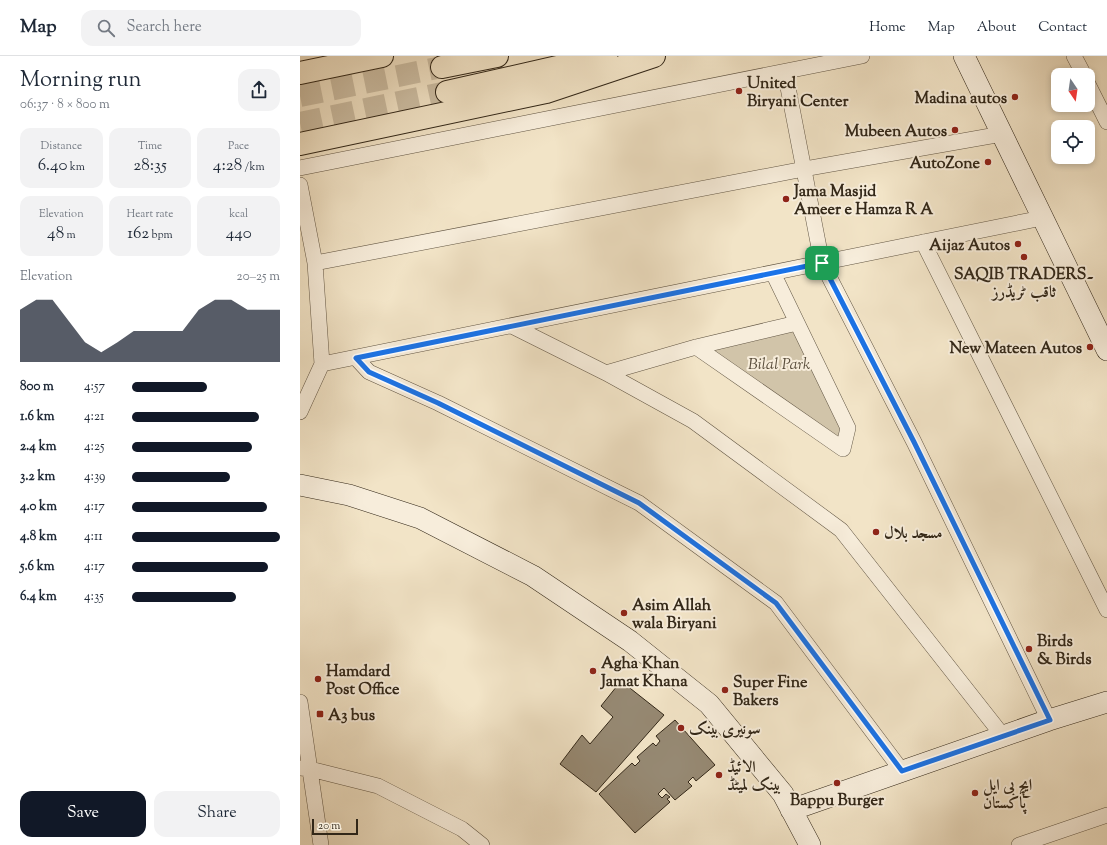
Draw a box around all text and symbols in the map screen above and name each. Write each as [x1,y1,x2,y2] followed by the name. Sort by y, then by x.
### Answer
[81,10,361,46] search box
[20,14,57,41] text: Map
[95,17,117,39] icon: search
[127,17,202,38] text: Search here
[869,18,906,38] text: Home
[928,18,955,38] text: Map
[977,18,1016,38] text: About
[1038,18,1087,38] text: Contact
[20,65,142,97] text: Morning run
[1051,68,1095,112] north arrow
[1051,68,1095,164] map controls
[238,69,280,111] button: share
[747,73,849,114] place label: United Biryani Center
[734,86,744,96] marker: United Biryani Center
[914,88,1007,111] place label: Madina autos
[1010,92,1020,102] marker: Madina autos
[20,96,110,114] text: 06:37 · 8 × 800 m
[1051,120,1095,164] button: locate
[845,121,947,144] place label: Mubeen Autos
[950,125,960,135] marker: Mubeen Autos
[41,138,82,154] text: Distance
[138,138,162,154] text: Time
[228,138,249,154] text: Pace
[910,153,981,176] place label: AutoZone
[38,154,68,178] text: 6.40
[133,154,167,178] text: 28:35
[213,154,242,178] text: 4:28
[983,157,993,167] marker: AutoZone
[68,159,85,175] text: km
[242,159,265,175] text: /km
[792,181,933,222] place label: Jama Masjid Ameer e Hamza R A
[781,194,791,204] marker: Jama Masjid Ameer e Hamza R A
[39,206,84,222] text: Elevation
[127,206,173,222] text: Heart rate
[229,206,248,222] text: kcal
[47,222,64,246] text: 48
[127,222,149,246] text: 162
[226,222,252,246] text: 440
[64,227,76,243] text: m
[149,227,173,243] text: bpm
[929,235,1010,258] place label: Aijaz Autos
[1013,239,1023,249] marker: Aijaz Autos
[805,246,839,280] pin
[811,252,833,274] icon: arrive
[1019,252,1029,262] marker: SAQIB TRADERS۔ ثاقب ٹریڈرز
[954,264,1094,305] place label: SAQIB TRADERS۔ ثاقب ٹریڈرز
[20,268,73,286] text: Elevation
[237,268,280,286] text: 20–25 m
[950,338,1082,361] place label: New Mateen Autos
[1085,342,1095,352] marker: New Mateen Autos
[748,354,810,377] park label: Bilal Park
[20,378,54,396] text: 800 m
[84,378,105,396] text: 4:57
[20,408,55,426] text: 1.6 km
[84,408,104,426] text: 4:21
[20,438,57,456] text: 2.4 km
[84,438,104,456] text: 4:25
[20,468,55,486] text: 3.2 km
[84,468,105,486] text: 4:39
[20,498,57,516] text: 4.0 km
[84,498,105,516] text: 4:17
[884,523,943,546] place label: مسجد بلال
[871,527,881,537] marker: مسجد بلال
[20,528,57,546] text: 4.8 km
[84,528,103,546] text: 4:11
[20,558,55,576] text: 5.6 km
[84,558,105,576] text: 4:17
[20,588,57,606] text: 6.4 km
[84,588,104,606] text: 4:35
[632,595,717,636] place label: Asim Allah wala Biryani
[619,608,629,618] marker: Asim Allah wala Biryani
[1037,631,1091,672] place label: Birds & Birds
[1024,644,1034,654] marker: Birds & Birds
[599,653,688,694] place label: Agha Khan Jamat Khana
[326,661,400,702] place label: Hamdard Post Office
[588,666,598,676] marker: Agha Khan Jamat Khana
[733,672,808,713] place label: Super Fine Bakers
[313,674,323,684] marker: Hamdard Post Office
[720,685,730,695] marker: Super Fine Bakers
[328,705,375,728] place label: A3 bus
[315,709,325,719] marker: A3 bus
[689,719,761,742] place label: سونیری بینک
[676,723,686,733] marker: سونیری بینک
[727,757,781,798] place label: الائیڈ بینک لمیٹڈ
[714,770,724,780] marker: الائیڈ بینک لمیٹڈ
[983,775,1032,816] place label: ایچ بی ایل پاکستان
[832,778,842,788] marker: Bappu Burger
[970,788,980,798] marker: ایچ بی ایل پاکستان
[790,790,885,813] place label: Bappu Burger
[20,791,146,837] button: Save
[154,791,280,837] button: Share
[312,817,358,836] scale bar
[318,818,340,834] text: 20 m

